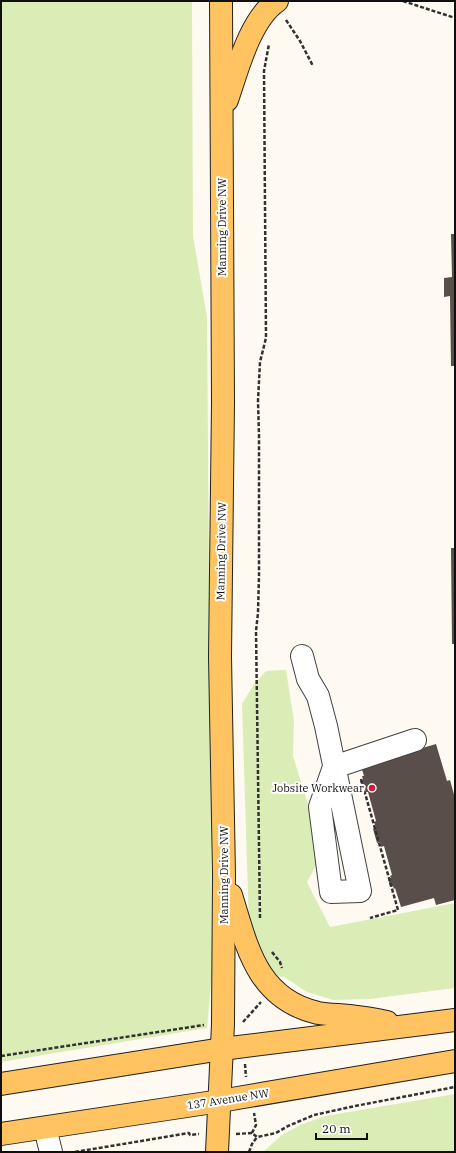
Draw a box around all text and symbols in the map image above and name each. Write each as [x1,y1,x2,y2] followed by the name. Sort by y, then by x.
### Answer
[215,178,229,276] street label: Manning Drive NW
[213,501,229,600] street label: Manning Drive NW
[272,781,364,795] place label: Jobsite Workwear
[367,783,377,793] marker: Jobsite Workwear
[217,826,231,924] street label: Manning Drive NW
[186,1086,270,1112] street label: 137 Avenue NW
[316,1115,367,1141] scale bar
[322,1121,351,1136] text: 20 m

